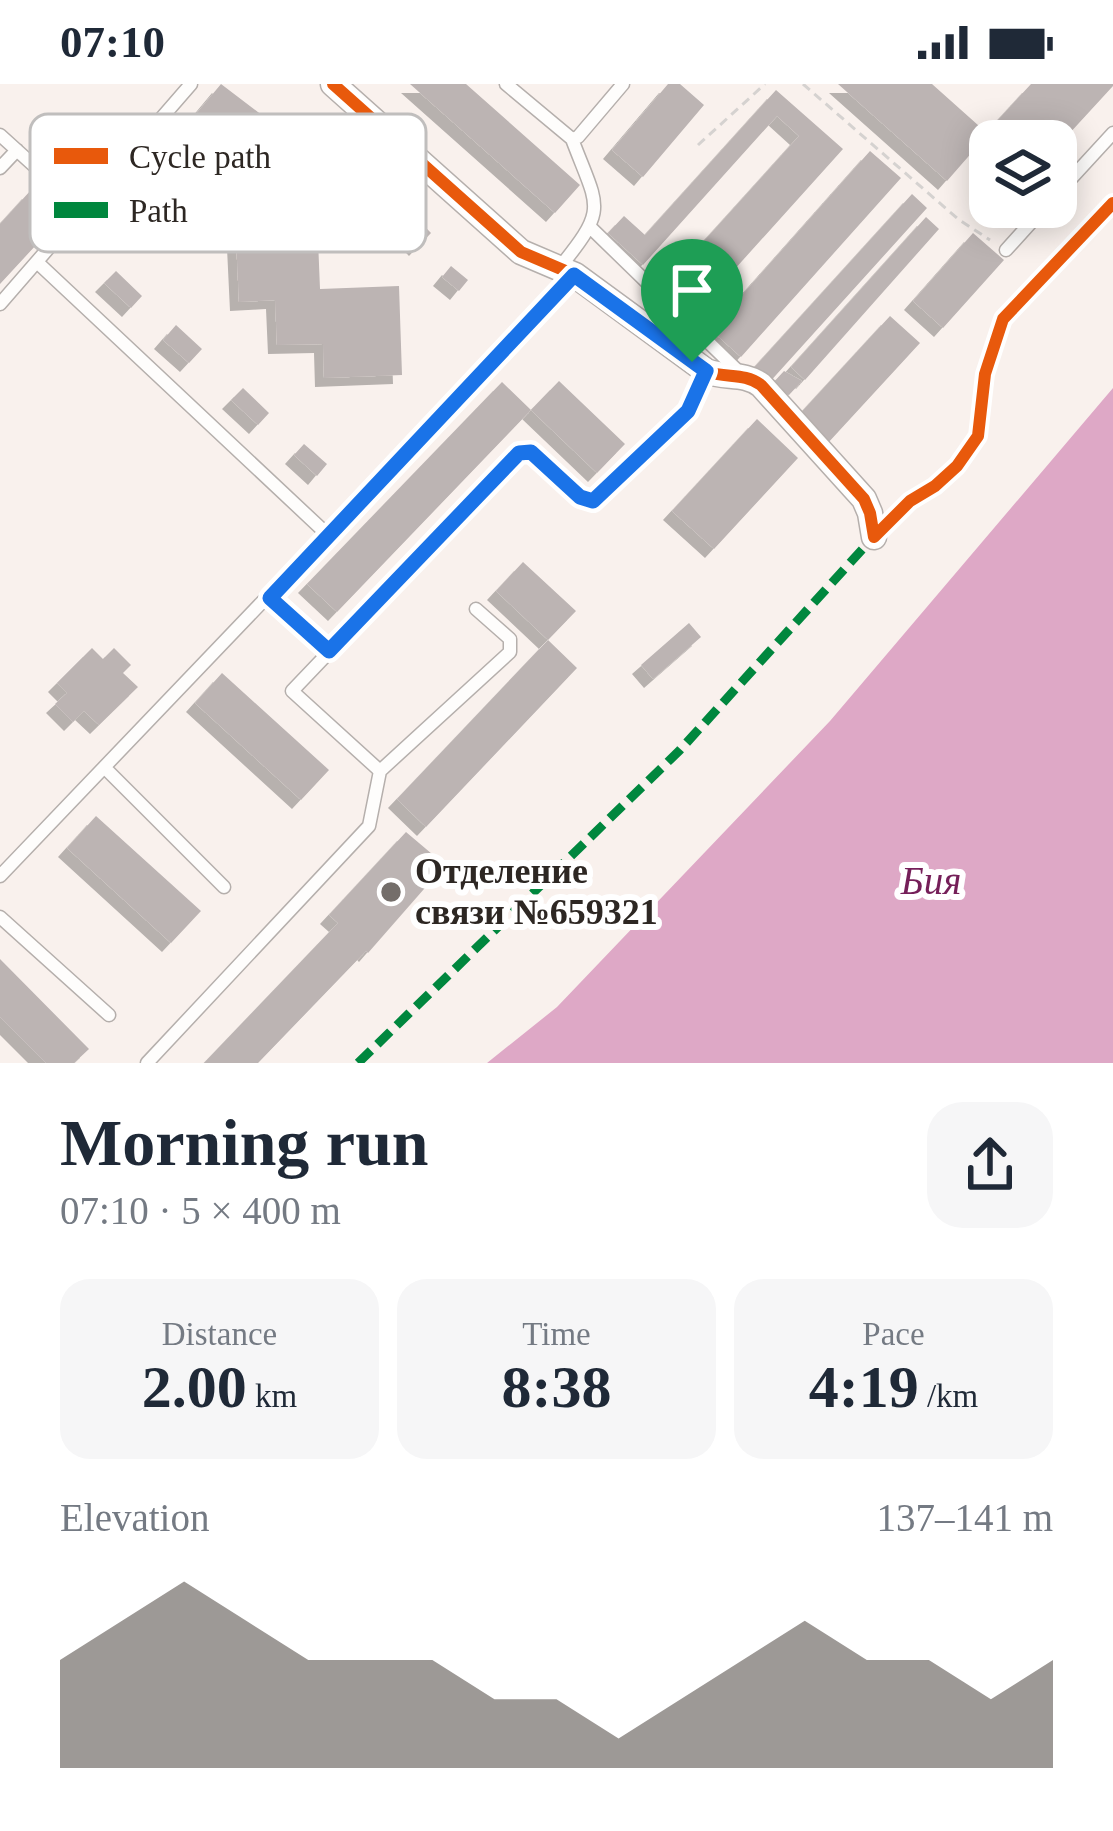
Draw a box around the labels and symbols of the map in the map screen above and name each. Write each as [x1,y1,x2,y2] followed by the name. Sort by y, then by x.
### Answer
[30,114,426,252] legend
[129,139,272,175] text: Cycle path
[129,193,188,229] text: Path
[641,239,743,362] pin
[415,851,658,932] place label: Отделение связи №659321
[900,859,961,902] water label: Бия
[378,879,404,905] marker: Отделение связи №659321

